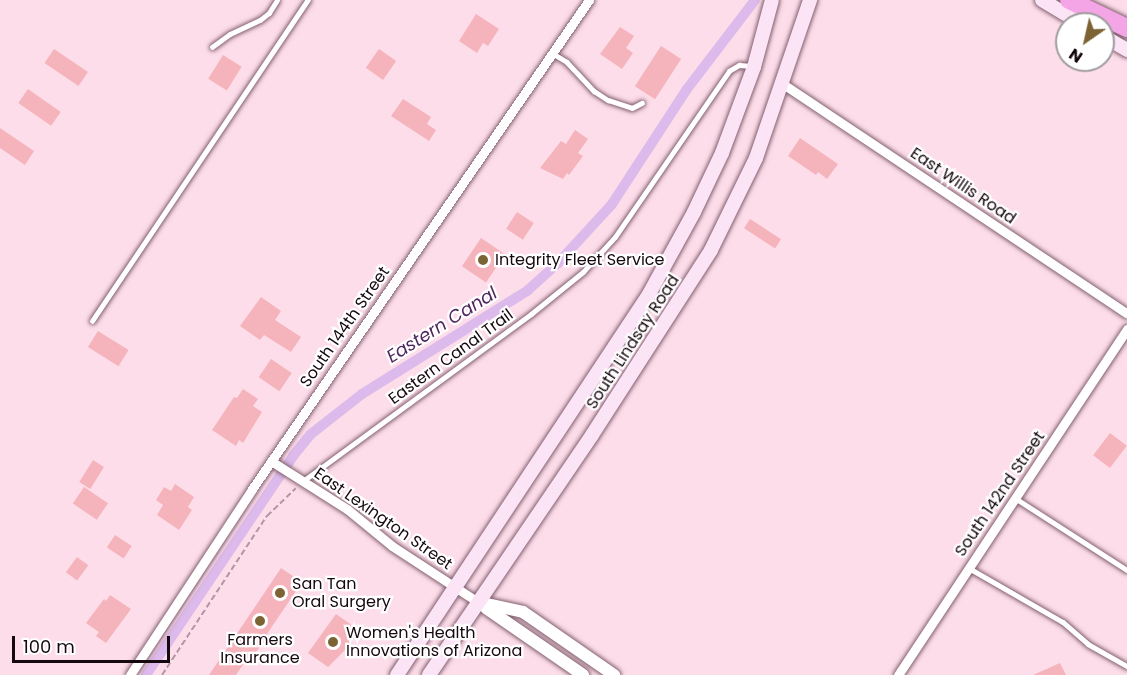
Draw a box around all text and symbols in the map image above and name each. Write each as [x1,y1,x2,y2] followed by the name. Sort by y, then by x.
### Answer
[1055,12,1115,72] north arrow
[1064,43,1087,69] text: N
[907,144,1019,228] street label: East Willis Road
[495,250,665,270] place label: Integrity Fleet Service
[476,253,490,267] marker: Integrity Fleet Service
[296,263,394,391] street label: South 144th Street
[582,271,684,413] street label: South Lindsay Road
[383,282,501,368] water label: Eastern Canal
[385,305,517,409] street label: Eastern Canal Trail
[951,428,1049,560] street label: South 142nd Street
[310,464,456,574] street label: East Lexington Street
[292,574,391,612] place label: San Tan Oral Surgery
[273,586,287,600] marker: San Tan Oral Surgery
[253,614,267,628] marker: Farmers Insurance
[346,623,522,661] place label: Women's Health Innovations of Arizona
[15,624,172,662] scale bar
[220,630,300,668] place label: Farmers Insurance
[324,633,342,651] marker: Women's Health Innovations of Arizona
[23,634,75,659] text: 100 m

